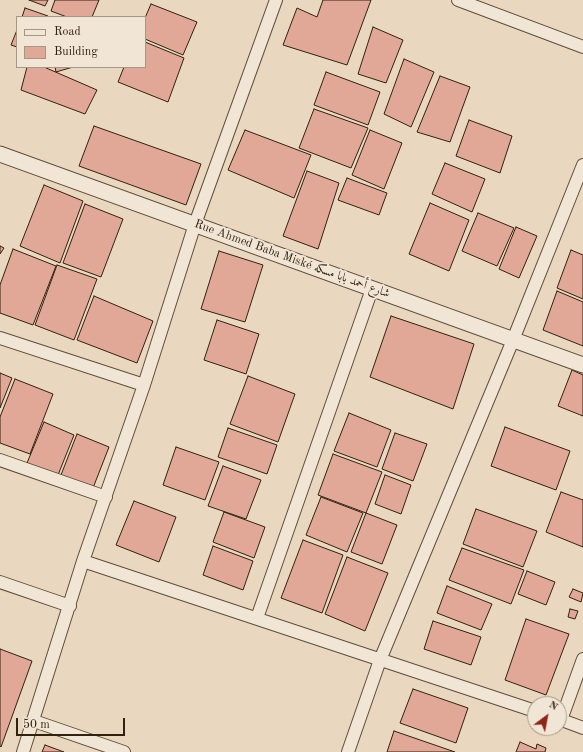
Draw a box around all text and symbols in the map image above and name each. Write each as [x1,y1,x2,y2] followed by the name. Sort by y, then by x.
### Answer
[16,16,146,68] legend
[54,26,81,38] text: Road
[54,46,98,58] text: Building
[192,217,392,301] street label: Rue Ahmed Baba Miské شارع أحمد بابا مسكه
[527,696,567,736] north arrow
[547,699,560,713] text: N
[18,710,127,736] scale bar
[23,719,50,731] text: 50 m

